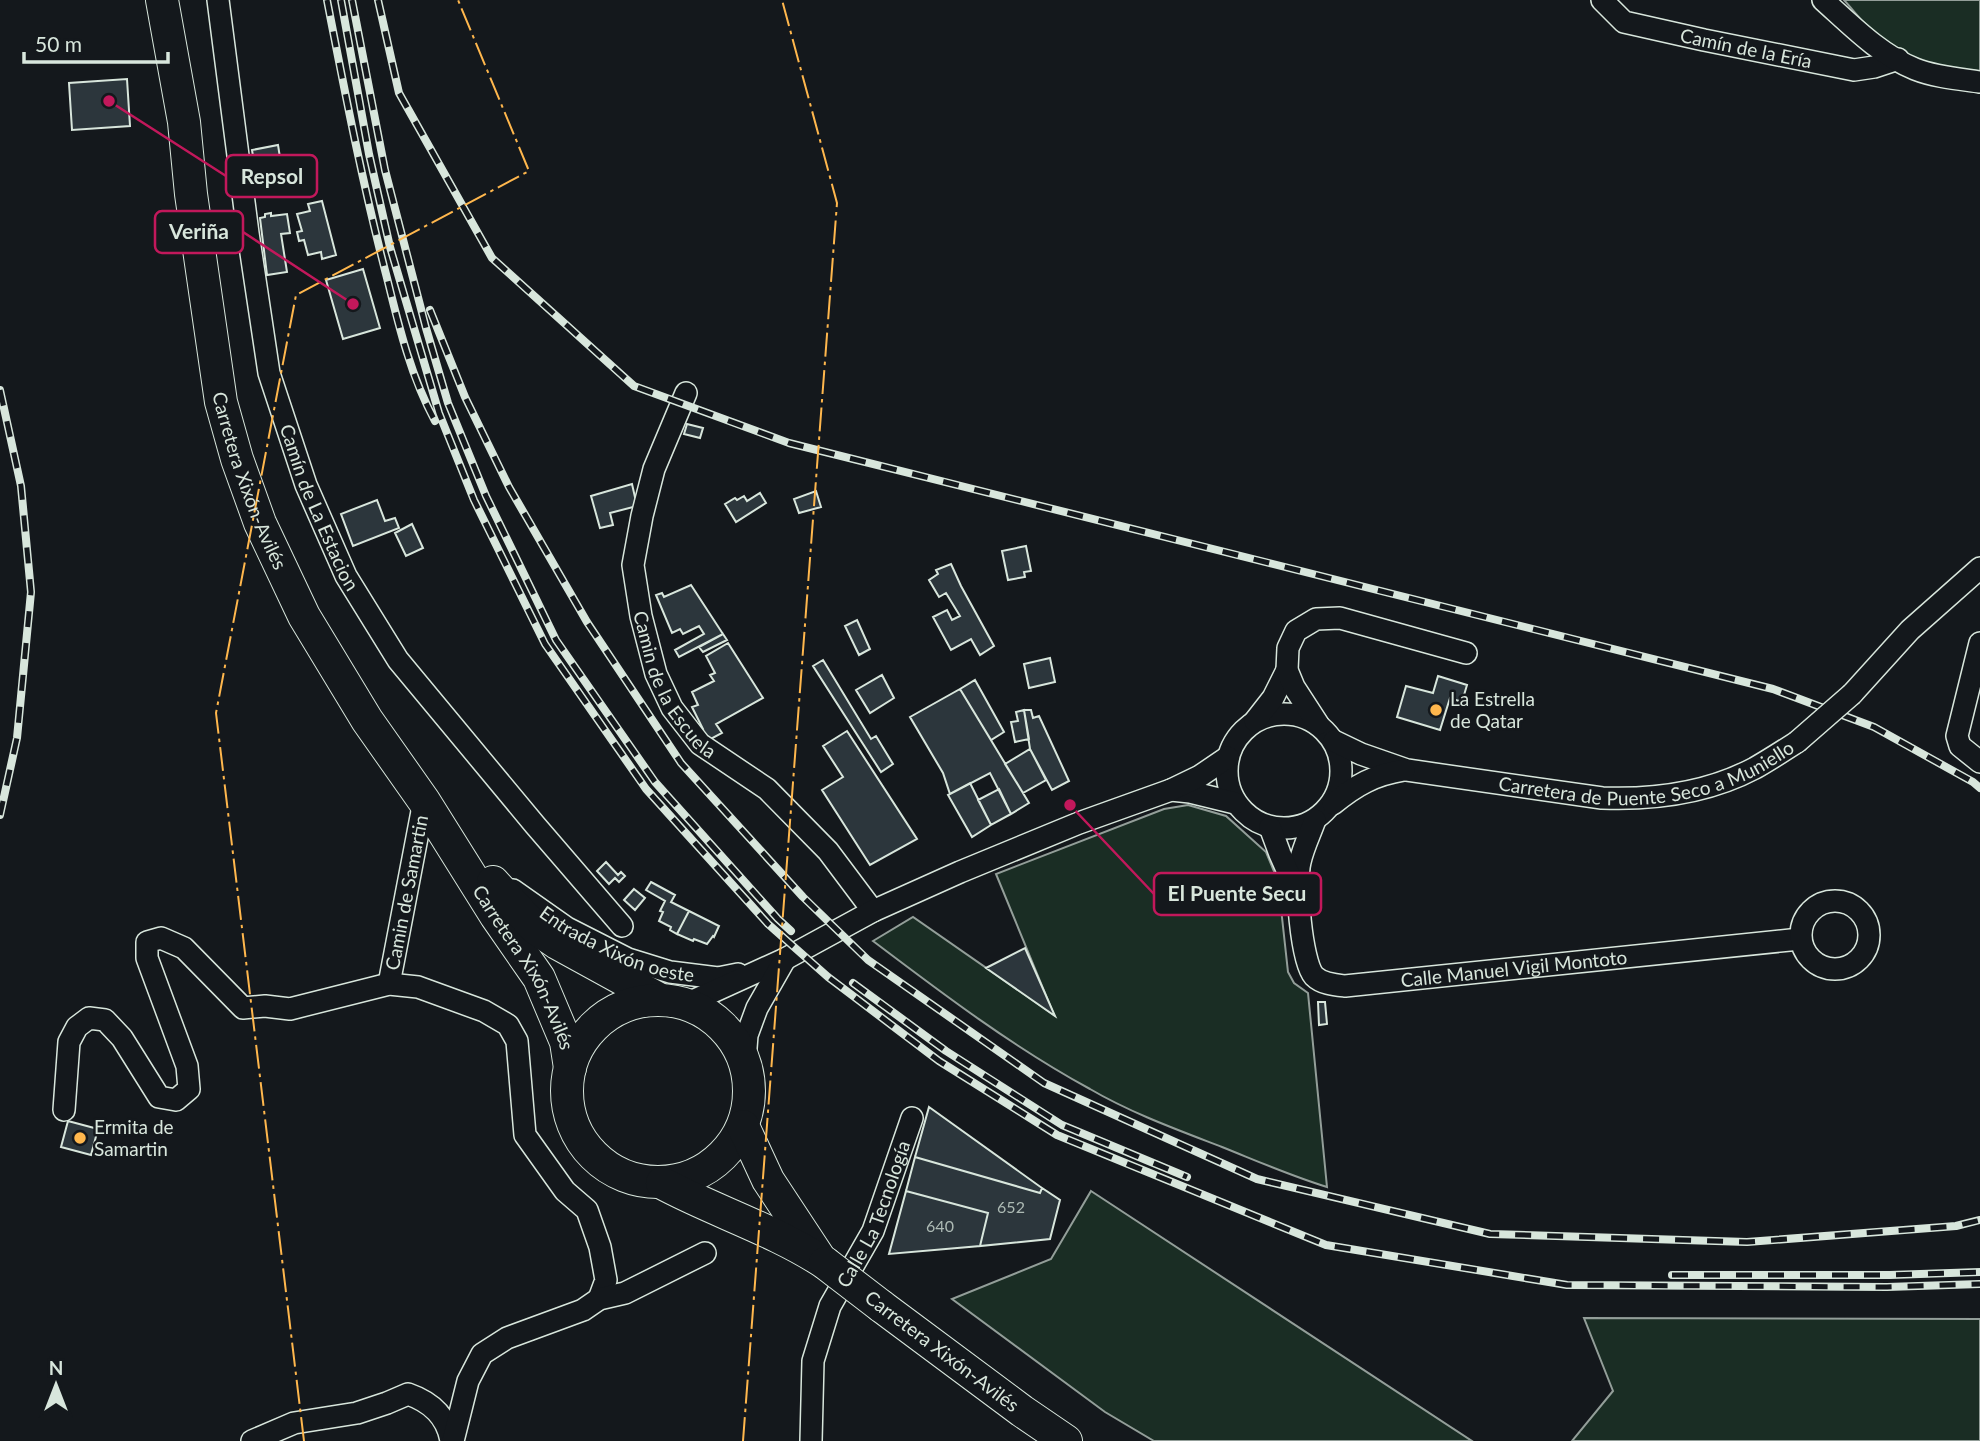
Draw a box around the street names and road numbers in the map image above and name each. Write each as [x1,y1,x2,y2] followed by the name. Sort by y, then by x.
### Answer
[1678,23,1814,72] street label: Camín de la Ería
[209,390,292,573] street label: Carretera Xixón-Avilés
[276,421,364,595] street label: Camín de La Estacion
[629,608,721,763] street label: Camin de la Escuela
[1497,735,1798,809] street label: Carretera de Puente Seco a Muniello
[380,813,432,972] street label: Camin de Samartin
[468,880,579,1051] street label: Carretera Xixón-Avilés
[536,901,696,986] street label: Entrada Xixón oeste
[1399,945,1628,991] street label: Calle Manuel Vigil Montoto
[831,1137,914,1291] street label: Calle La Tecnología
[861,1285,1024,1416] street label: Carretera Xixón-Avilés

